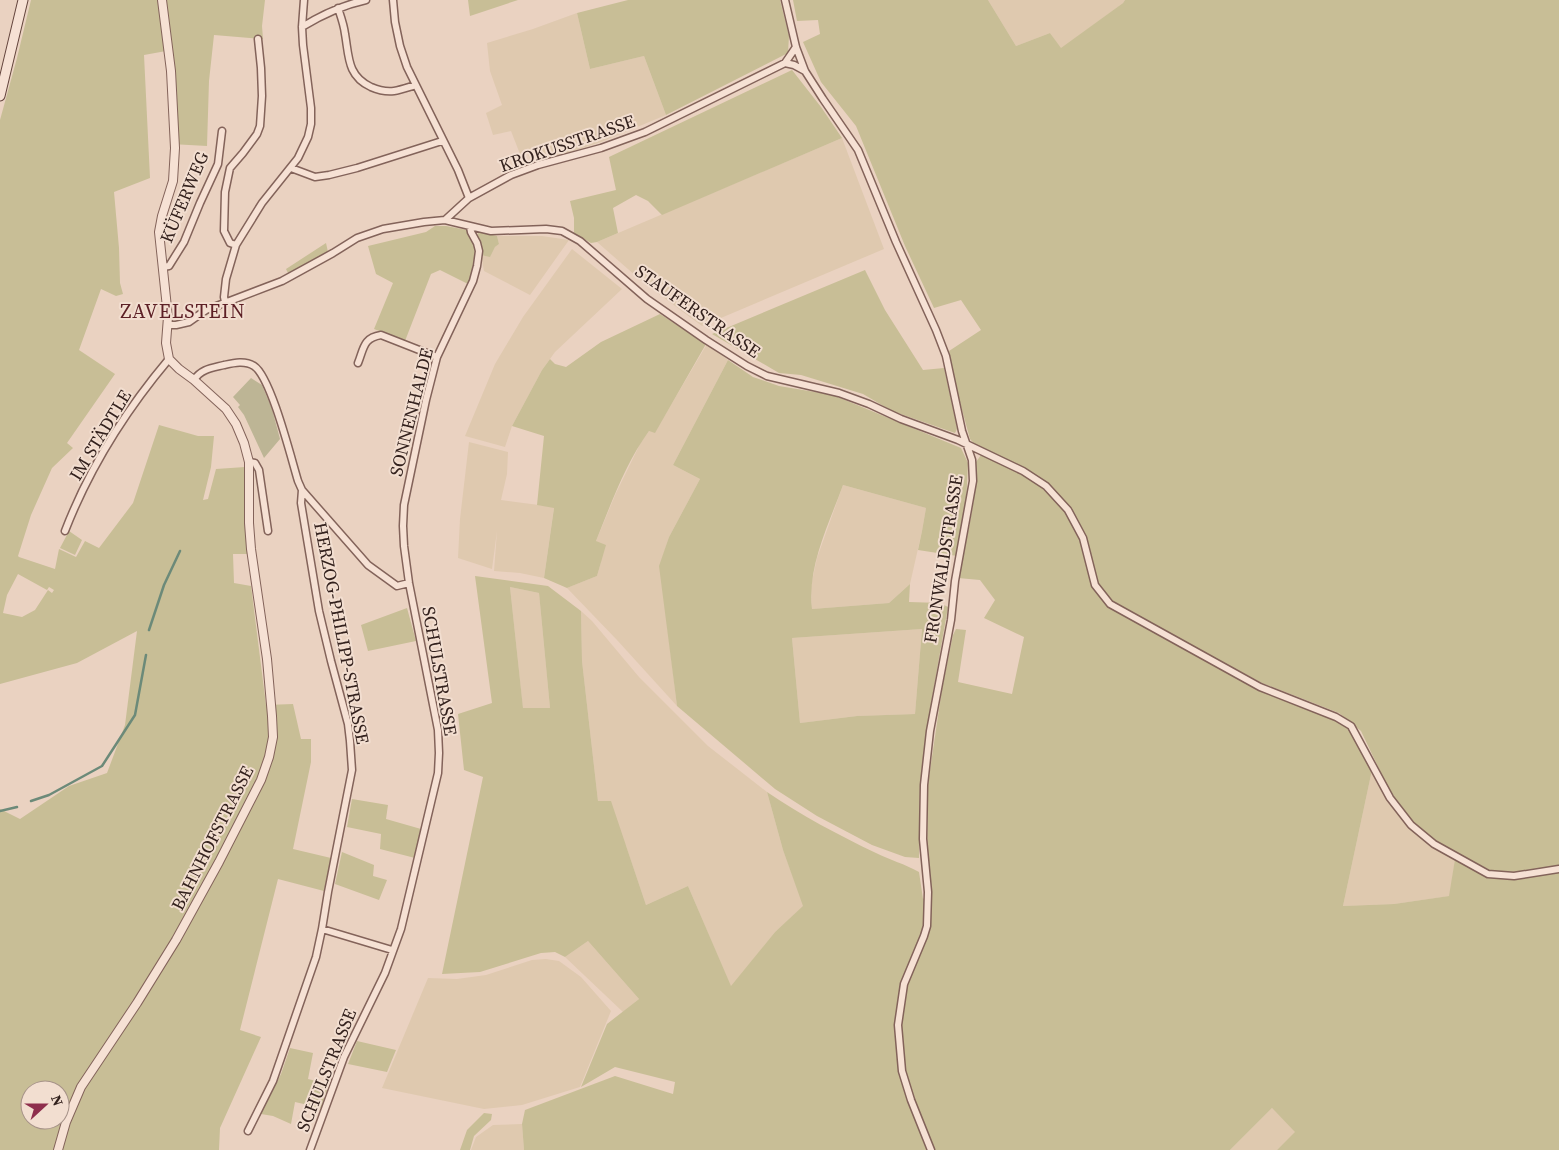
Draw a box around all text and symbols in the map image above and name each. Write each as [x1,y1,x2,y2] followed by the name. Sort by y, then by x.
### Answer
[496,108,638,178] street label: KROKUSSTRASSE
[154,148,214,246] street label: KÜFERWEG
[630,258,766,364] street label: STAUFERSTRASSE
[120,297,246,325] district label: ZAVELSTEIN
[383,345,439,479] street label: SONNENHALDE
[63,385,137,485] street label: IM STÄDTLE
[917,473,969,645] street label: FRONWALDSTRASSE
[308,520,376,746] street label: HERZOG-PHILIPP-STRASSE
[416,605,464,738] street label: SCHULSTRASSE
[165,761,259,914] street label: BAHNHOFSTRASSE
[290,1005,362,1135] street label: SCHULSTRASSE
[20,1080,70,1130] north arrow
[46,1092,68,1109] text: N

